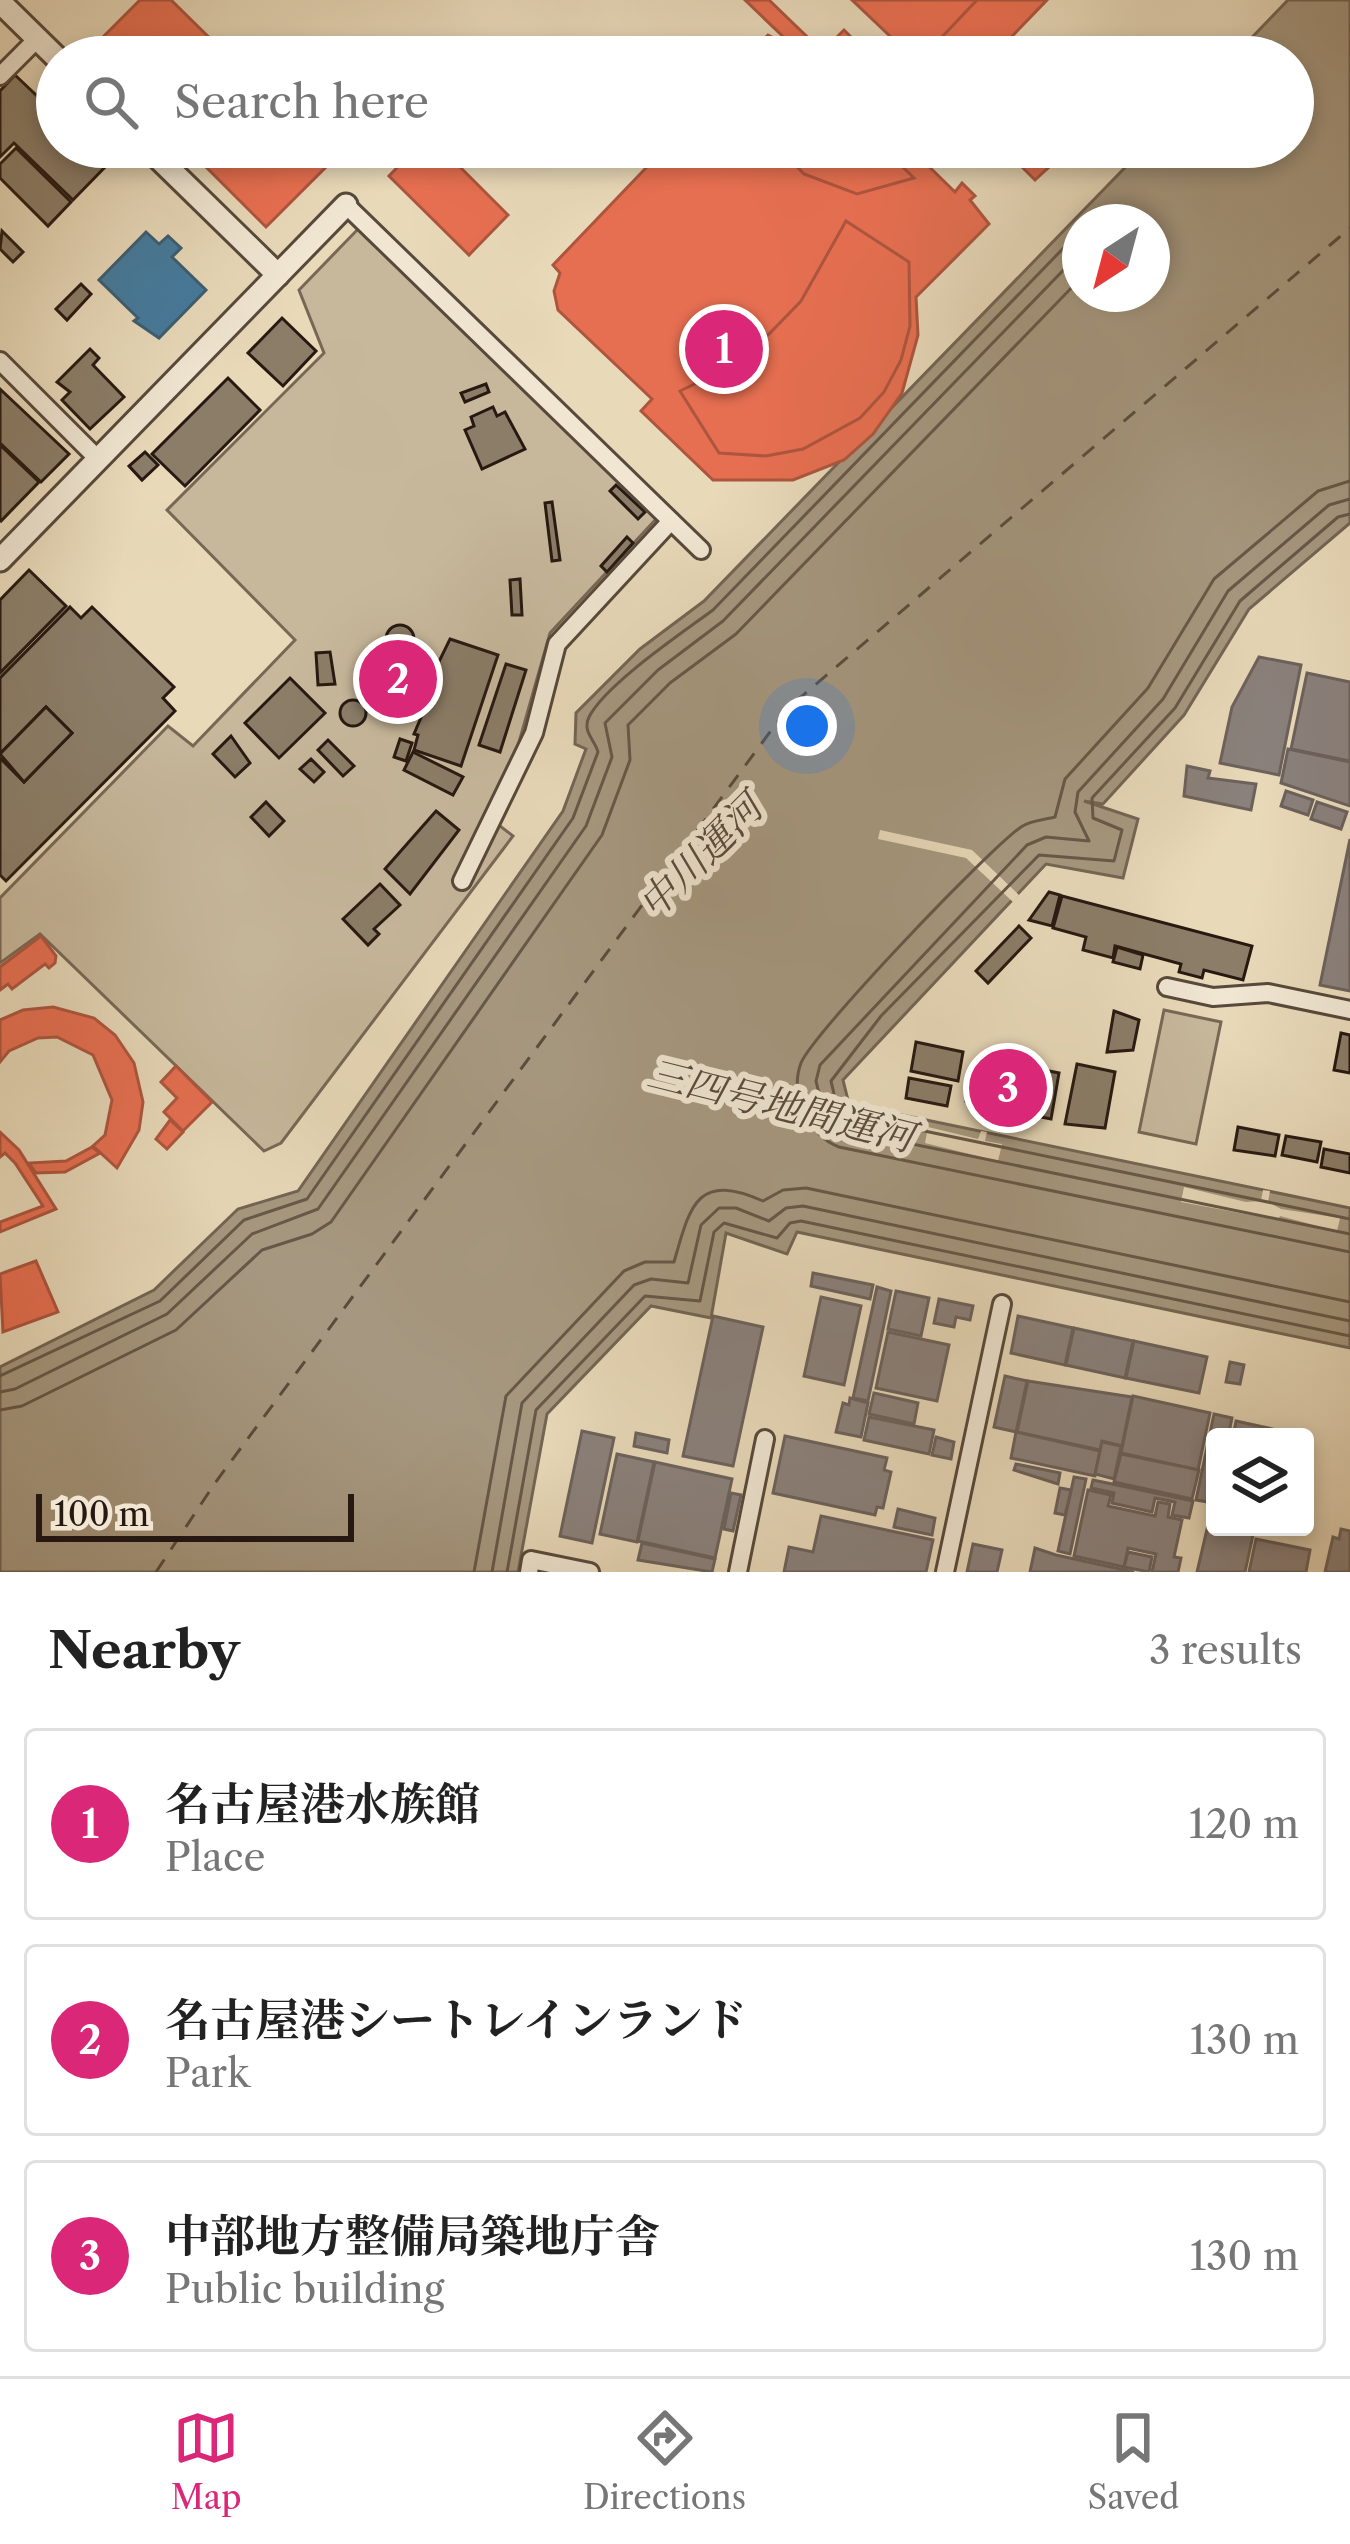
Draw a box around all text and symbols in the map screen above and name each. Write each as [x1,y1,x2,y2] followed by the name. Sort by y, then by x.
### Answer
[36,36,1314,168] search box
[78,69,144,135] icon: search
[174,74,429,130] text: Search here
[1062,204,1170,312] north arrow
[685,304,763,394] pin: 1
[359,634,437,724] pin: 2
[777,696,837,756] your location
[628,780,776,928] water label: 中川運河
[969,1043,1047,1133] pin: 3
[643,1049,925,1163] water label: 三四号地間運河
[1206,1428,1314,1536] map controls
[1206,1428,1314,1536] button: layers
[36,1488,354,1541] scale bar
[54,1494,149,1535] text: 100 m
[48,1619,240,1681] text: Nearby
[1149,1626,1302,1674] text: 3 results
[165,1776,480,1832] text: 名古屋港水族館
[81,1800,99,1848] text: 1
[1189,1800,1299,1848] text: 120 m
[165,1833,265,1881] text: Place
[165,1992,748,2048] text: 名古屋港シートレインランド
[78,2016,102,2064] text: 2
[1190,2016,1299,2064] text: 130 m
[165,2049,250,2097] text: Park
[165,2208,660,2264] text: 中部地方整備局築地庁舎
[79,2232,101,2280] text: 3
[1190,2232,1299,2280] text: 130 m
[165,2265,444,2313] text: Public building
[171,2405,242,2518] tab: Map
[583,2405,746,2518] tab: Directions
[1088,2405,1179,2518] tab: Saved

